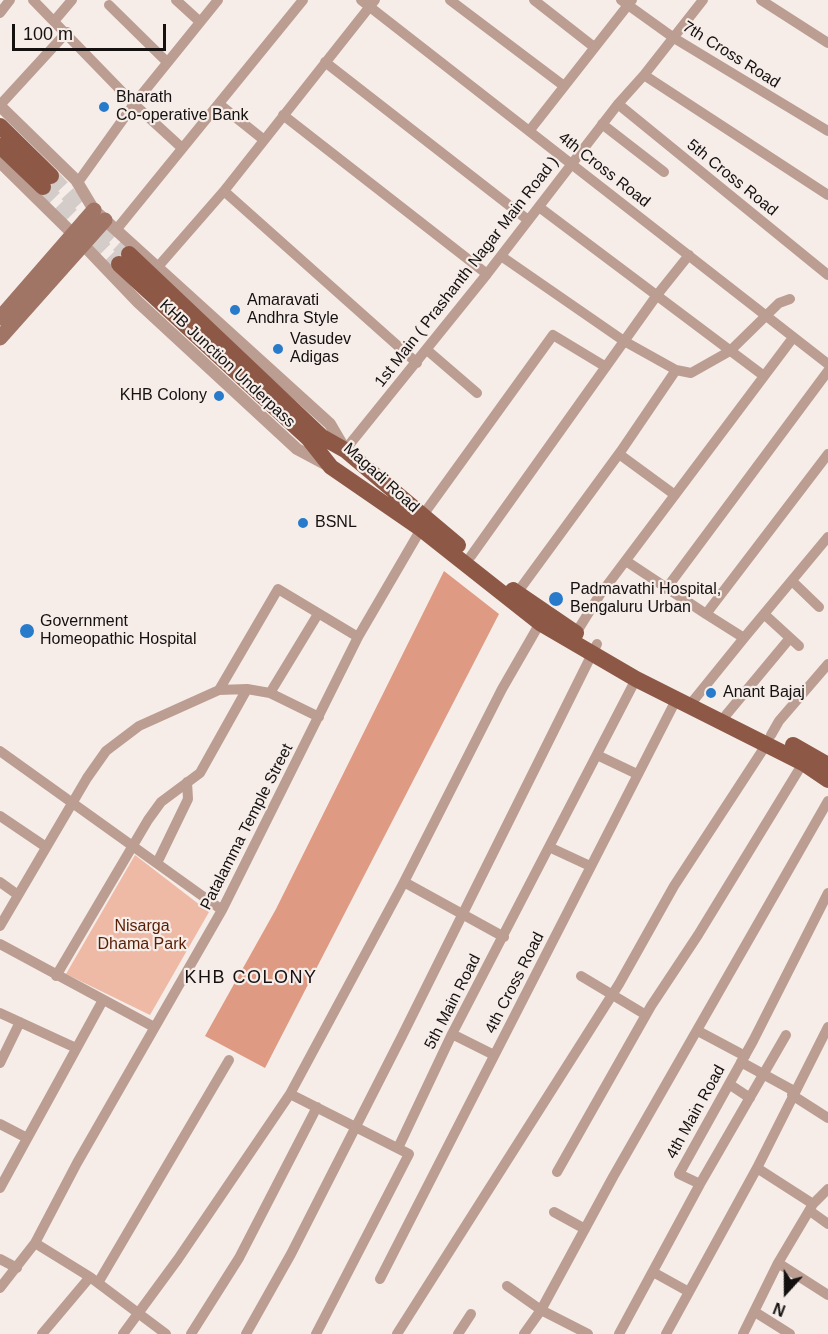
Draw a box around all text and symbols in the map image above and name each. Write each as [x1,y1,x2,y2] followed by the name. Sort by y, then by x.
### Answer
[15,12,170,50] scale bar
[679,17,783,93] street label: 7th Cross Road
[23,24,73,44] text: 100 m
[116,88,249,126] place label: Bharath Co-operative Bank
[97,100,111,114] marker: Bharath Co-operative Bank
[554,128,654,212] street label: 4th Cross Road
[683,136,781,220] street label: 5th Cross Road
[371,153,563,391] street label: 1st Main ( Prashanth Nagar Main Road )
[247,291,339,329] place label: Amaravati Andhra Style
[155,296,299,432] street label: KHB Junction Underpass
[228,303,242,317] marker: Amaravati Andhra Style
[290,330,351,368] place label: Vasudev Adigas
[271,342,285,356] marker: Vasudev Adigas
[120,386,207,406] place label: KHB Colony
[212,389,226,403] marker: KHB Colony
[339,439,423,517] street label: Magadi Road
[315,513,357,533] place label: BSNL
[296,516,310,530] marker: BSNL
[570,580,721,618] place label: Padmavathi Hospital, Bengaluru Urban
[547,590,565,608] marker: Padmavathi Hospital, Bengaluru Urban
[40,612,197,650] place label: Government Homeopathic Hospital
[18,622,36,640] marker: Government Homeopathic Hospital
[723,683,805,703] place label: Anant Bajaj
[704,686,718,700] marker: Anant Bajaj
[197,741,297,913] street label: Patalamma Temple Street
[98,917,186,955] park label: Nisarga Dhama Park
[481,929,549,1037] street label: 4th Cross Road
[421,951,485,1053] street label: 5th Main Road
[184,967,318,989] district label: KHB COLONY
[662,1062,730,1162] street label: 4th Main Road
[756,1262,816,1322] north arrow
[771,1299,788,1319] text: N

